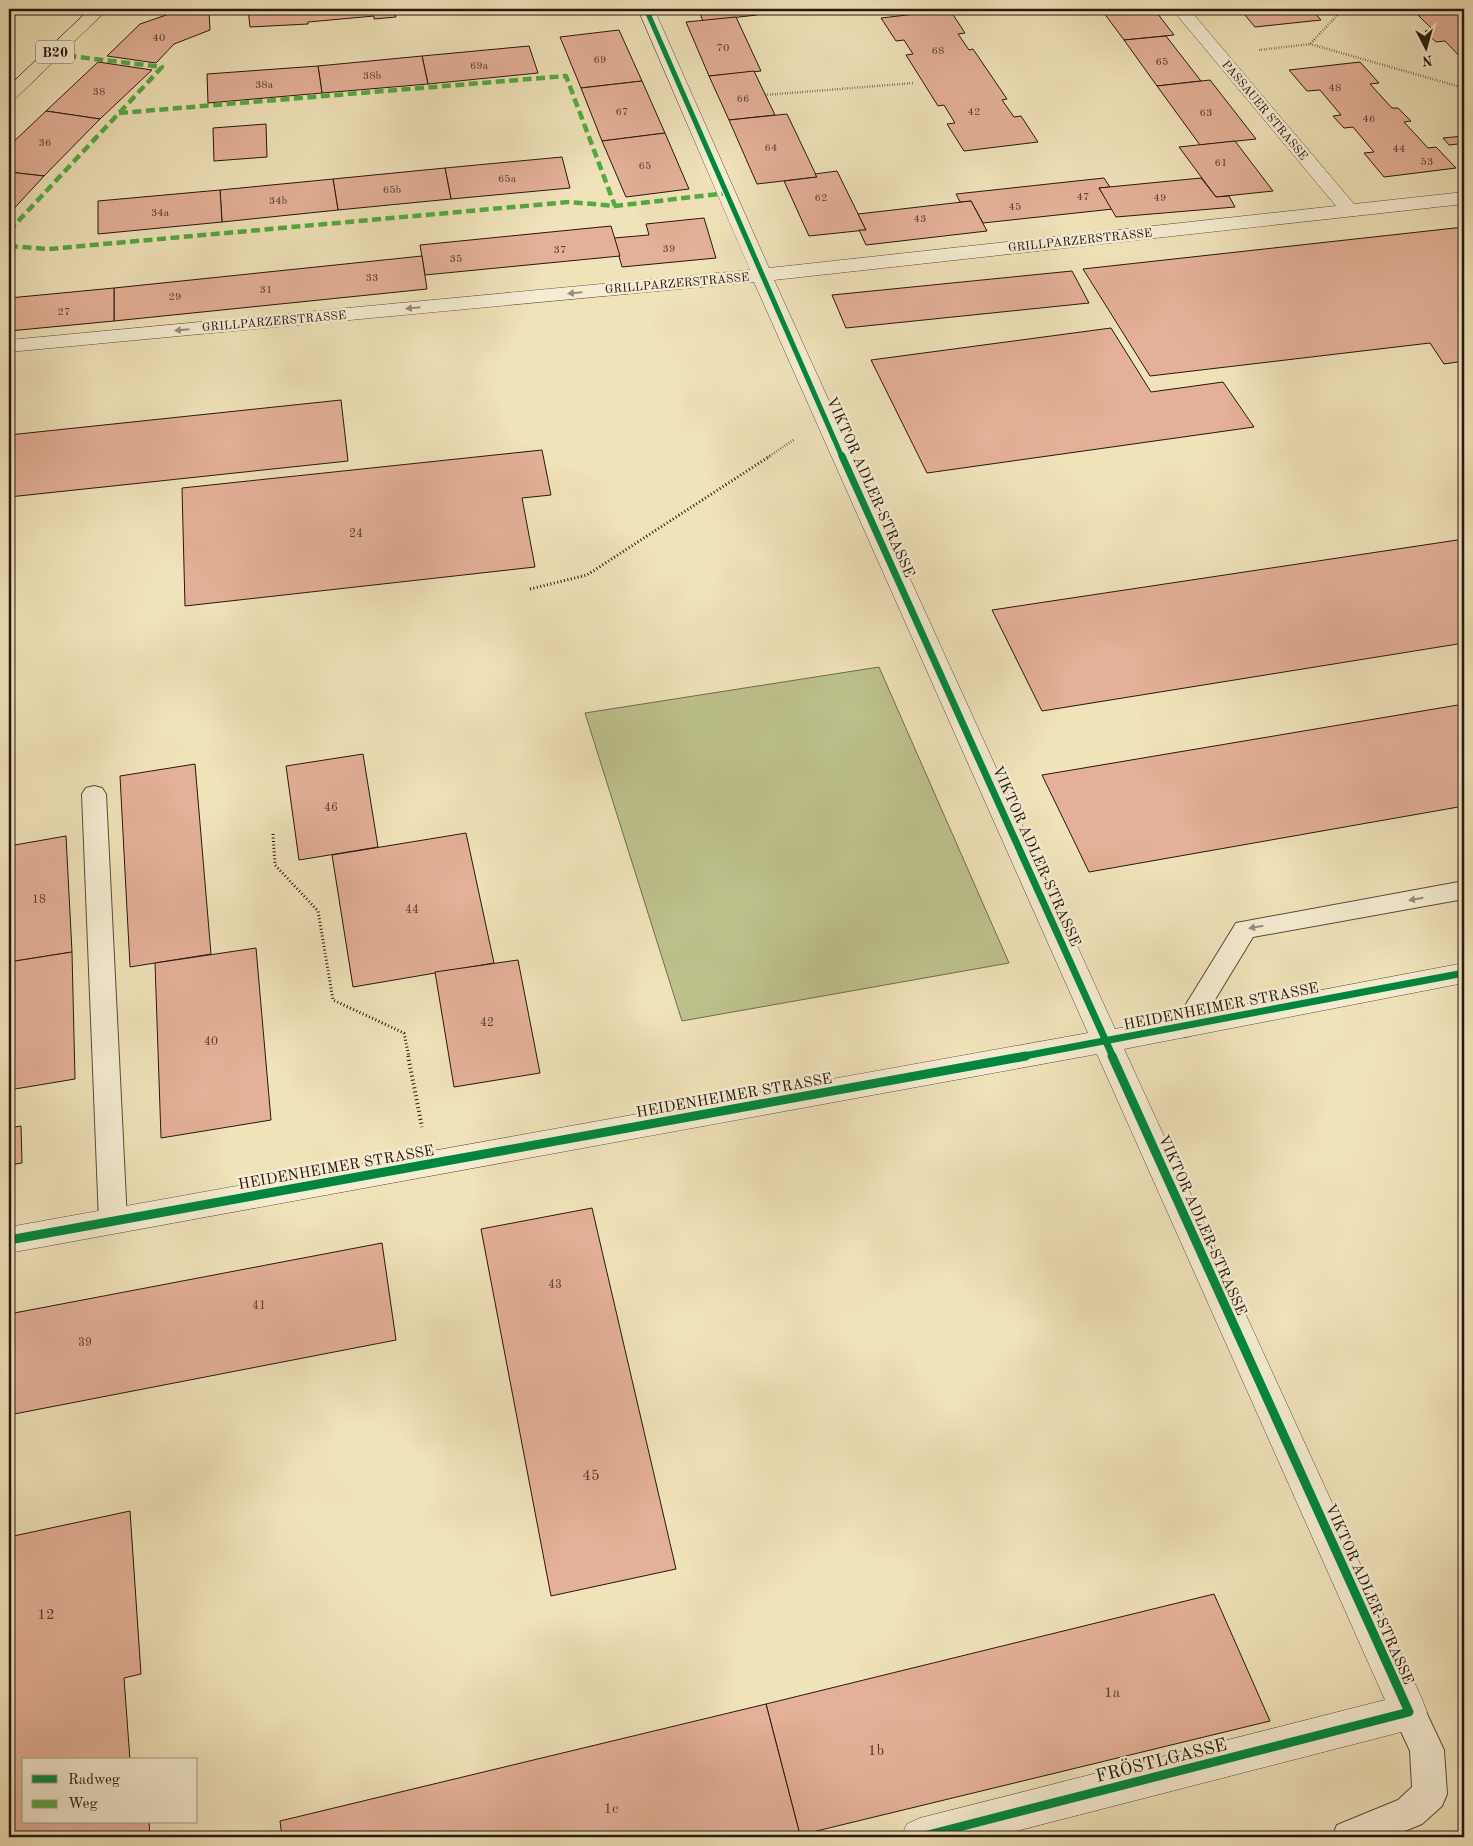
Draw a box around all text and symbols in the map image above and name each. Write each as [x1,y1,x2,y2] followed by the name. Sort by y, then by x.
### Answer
[1400,22,1450,72] north arrow
[153,33,165,44] house number: 40
[36,41,74,64] road number: B20
[717,43,729,54] house number: 70
[932,46,944,57] house number: 68
[1421,52,1433,67] text: N
[594,55,606,66] house number: 69
[1156,57,1168,68] house number: 65
[1219,59,1309,163] street label: PASSAUER STRASSE
[470,61,489,72] house number: 69a
[363,71,382,82] house number: 38b
[255,80,274,91] house number: 38a
[1329,83,1341,94] house number: 48
[93,87,105,98] house number: 38
[737,94,749,105] house number: 66
[616,107,628,118] house number: 67
[968,107,980,118] house number: 42
[1200,108,1212,119] house number: 63
[1363,114,1375,125] house number: 46
[39,138,51,149] house number: 36
[765,143,777,154] house number: 64
[1393,144,1405,155] house number: 44
[1421,157,1433,168] house number: 53
[1215,158,1227,169] house number: 61
[639,161,651,172] house number: 65
[498,174,517,185] house number: 65a
[383,185,402,196] house number: 65b
[1077,192,1089,203] house number: 47
[815,193,827,204] house number: 62
[1154,193,1166,204] house number: 49
[269,196,288,207] house number: 34b
[1009,202,1021,213] house number: 45
[151,208,170,219] house number: 34a
[914,214,926,225] house number: 43
[1008,227,1153,255] street label: GRILLPARZERSTRASSE
[663,244,675,255] house number: 39
[554,245,566,256] house number: 37
[450,254,462,265] house number: 35
[604,272,750,296] street label: GRILLPARZERSTRASSE
[366,273,378,284] house number: 33
[260,285,272,296] house number: 31
[567,289,583,297] one-way arrow
[169,292,181,303] house number: 29
[405,304,421,312] one-way arrow
[58,307,70,318] house number: 27
[201,310,347,334] street label: GRILLPARZERSTRASSE
[173,326,189,334] one-way arrow
[823,395,916,580] street label: VIKTOR ADLER-STRASSE
[349,528,363,540] house number: 24
[989,764,1082,949] street label: VIKTOR ADLER-STRASSE
[324,802,338,814] house number: 46
[32,894,46,906] house number: 18
[1408,895,1424,903] one-way arrow
[405,904,419,916] house number: 44
[1248,924,1264,932] one-way arrow
[1122,981,1320,1034] street label: HEIDENHEIMER STRASSE
[480,1017,494,1029] house number: 42
[204,1036,218,1048] house number: 40
[635,1072,833,1121] street label: HEIDENHEIMER STRASSE
[1155,1133,1248,1318] street label: VIKTOR ADLER-STRASSE
[237,1144,435,1193] street label: HEIDENHEIMER STRASSE
[548,1279,562,1291] house number: 43
[252,1300,266,1312] house number: 41
[78,1337,92,1349] house number: 39
[582,1469,600,1484] house number: 45
[1322,1502,1415,1687] street label: VIKTOR ADLER-STRASSE
[37,1608,55,1623] house number: 12
[1104,1686,1121,1701] house number: 1a
[1093,1732,1229,1786] street label: FRÖSTLGASSE
[868,1744,884,1759] house number: 1b
[22,1758,198,1824] legend
[68,1773,120,1788] text: Radweg
[68,1797,98,1812] text: Weg
[603,1802,619,1817] house number: 1c

